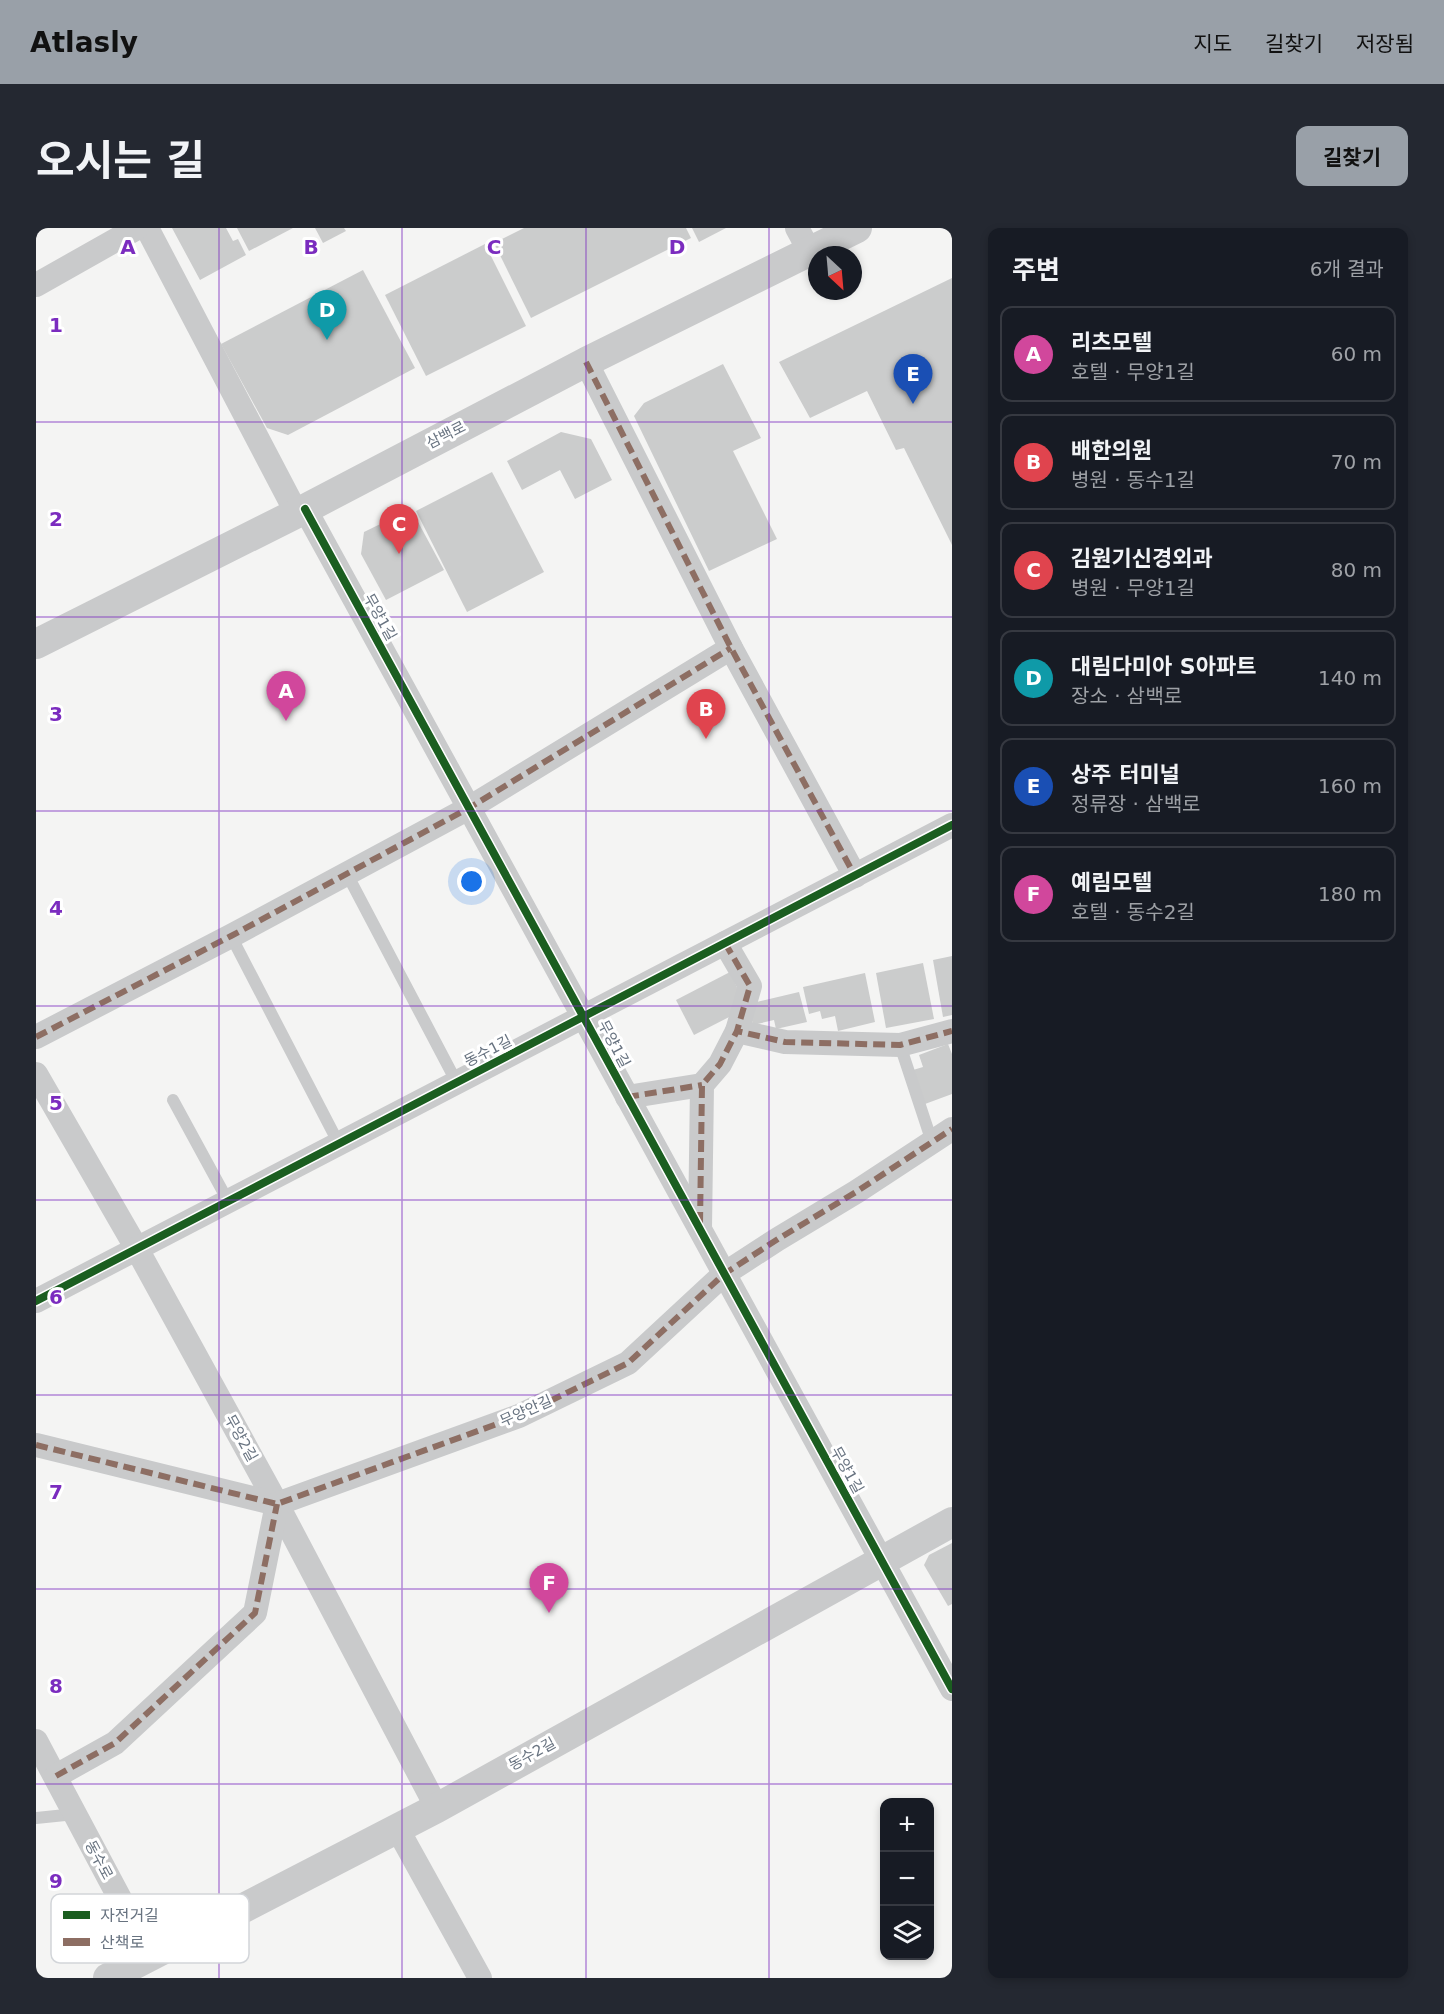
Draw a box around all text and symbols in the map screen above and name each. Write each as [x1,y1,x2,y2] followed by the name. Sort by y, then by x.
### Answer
[30,26,138,59] text: Atlasly
[1193,32,1232,56] text: 지도
[1265,32,1323,56] text: 길찾기
[1356,32,1414,56] text: 저장됨
[1296,126,1408,186] button: 길찾기
[36,136,205,185] text: 오시는 길
[120,235,136,259] text: A
[303,235,319,259] text: B
[487,235,501,259] text: C
[669,235,685,259] text: D
[808,246,862,300] north arrow
[1012,255,1060,285] text: 주변
[1310,257,1384,281] text: 6개 결과
[308,291,346,340] pin: D
[49,313,63,337] text: 1
[1071,330,1152,355] text: 리츠모텔
[1026,342,1041,366] text: A
[1331,342,1382,366] text: 60 m
[894,354,932,404] pin: E
[1071,360,1195,384] text: 호텔 · 무양1길
[423,418,469,452] street label: 삼백로
[1071,438,1152,463] text: 배한의원
[1026,450,1041,474] text: B
[1331,450,1382,474] text: 70 m
[1071,468,1195,492] text: 병원 · 동수1길
[380,504,418,554] pin: C
[49,507,63,531] text: 2
[1071,546,1213,571] text: 김원기신경외과
[1026,558,1041,582] text: C
[1331,558,1382,582] text: 80 m
[1071,576,1195,600] text: 병원 · 무양1길
[360,590,400,644] street label: 무양1길
[1071,654,1256,679] text: 대림다미아 S아파트
[1025,666,1042,690] text: D
[1318,666,1382,690] text: 140 m
[266,672,306,721] pin: A
[1071,684,1182,708] text: 장소 · 삼백로
[686,690,726,739] pin: B
[49,702,63,726] text: 3
[1071,762,1180,787] text: 상주 터미널
[1027,774,1040,798] text: E
[1318,774,1382,798] text: 160 m
[1071,792,1200,816] text: 정류장 · 삼백로
[457,867,486,896] your location
[1071,870,1152,895] text: 예림모텔
[1027,882,1040,906] text: F
[1318,882,1382,906] text: 180 m
[49,896,63,920] text: 4
[1071,900,1195,924] text: 호텔 · 동수2길
[594,1017,634,1071] street label: 무양1길
[461,1031,515,1071] street label: 동수1길
[49,1091,63,1115] text: 5
[49,1285,63,1309] text: 6
[497,1392,555,1430] street label: 무양안길
[221,1411,261,1465] street label: 무양2길
[827,1443,867,1497] street label: 무양1길
[49,1480,63,1504] text: 7
[530,1564,568,1613] pin: F
[49,1674,63,1698] text: 8
[505,1734,559,1774] street label: 동수2길
[880,1798,934,1960] map controls
[880,1798,934,1852] button: +
[81,1837,117,1883] street label: 동수로
[880,1852,934,1906] button: −
[49,1869,63,1893] text: 9
[51,1894,249,1963] legend
[100,1906,159,1925] text: 자전거길
[880,1906,934,1960] button: layers
[100,1933,144,1952] text: 산책로

